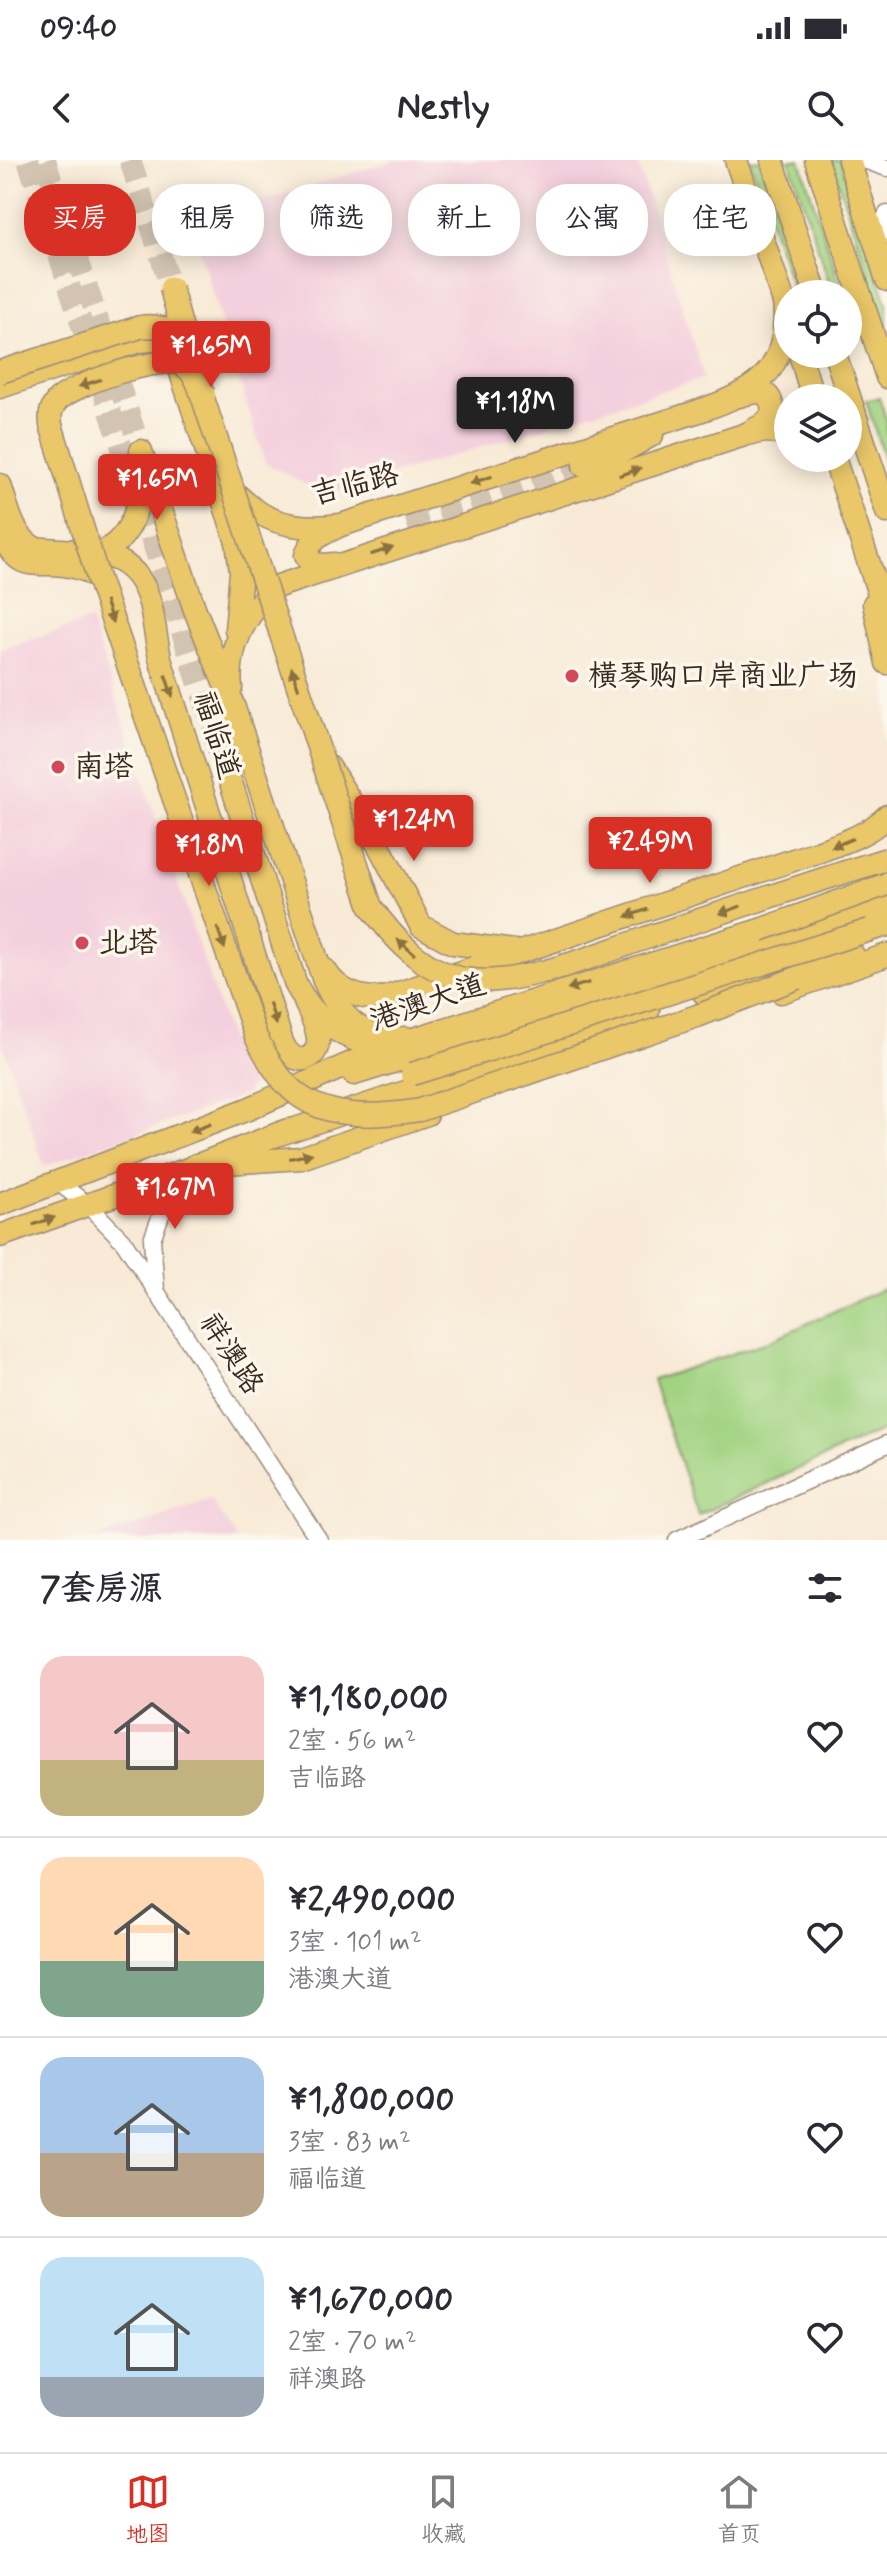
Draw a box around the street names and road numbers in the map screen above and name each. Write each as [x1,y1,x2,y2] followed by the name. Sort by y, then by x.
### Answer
[307,455,403,515] street label: 吉临路
[184,686,248,784] street label: 福临道
[365,965,491,1041] street label: 港澳大道
[190,1306,272,1402] street label: 祥澳路

